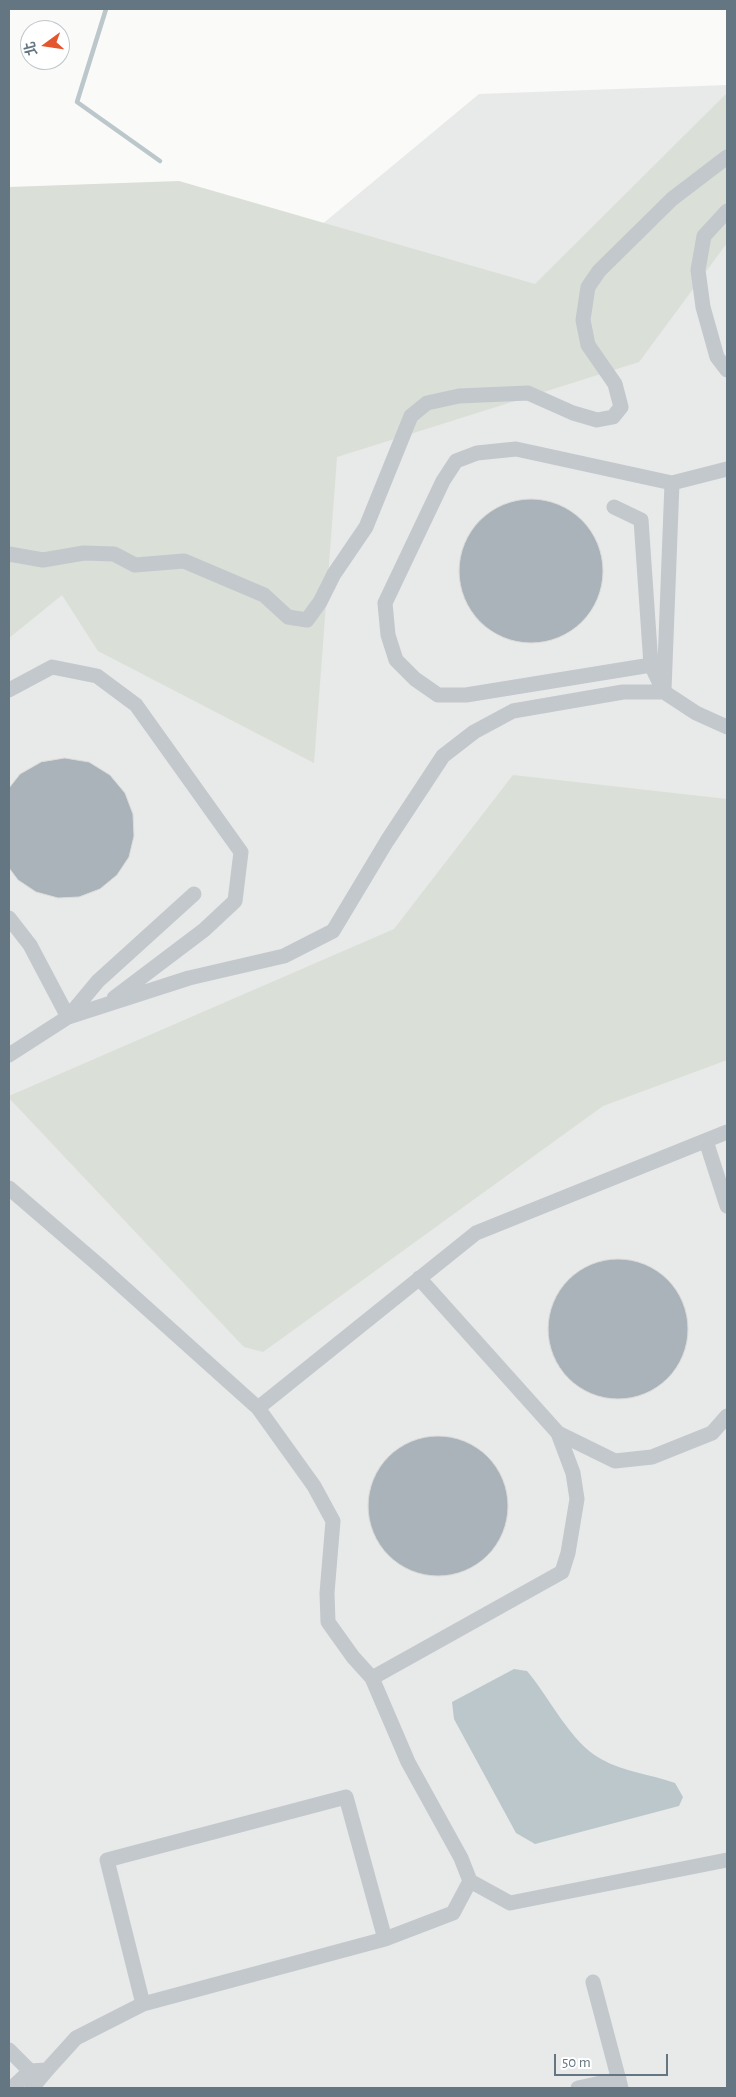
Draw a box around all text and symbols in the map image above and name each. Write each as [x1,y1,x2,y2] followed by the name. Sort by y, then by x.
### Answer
[20,20,70,70] north arrow
[23,40,40,57] text: 北
[556,2044,670,2076] scale bar
[562,2055,591,2070] text: 50 m

